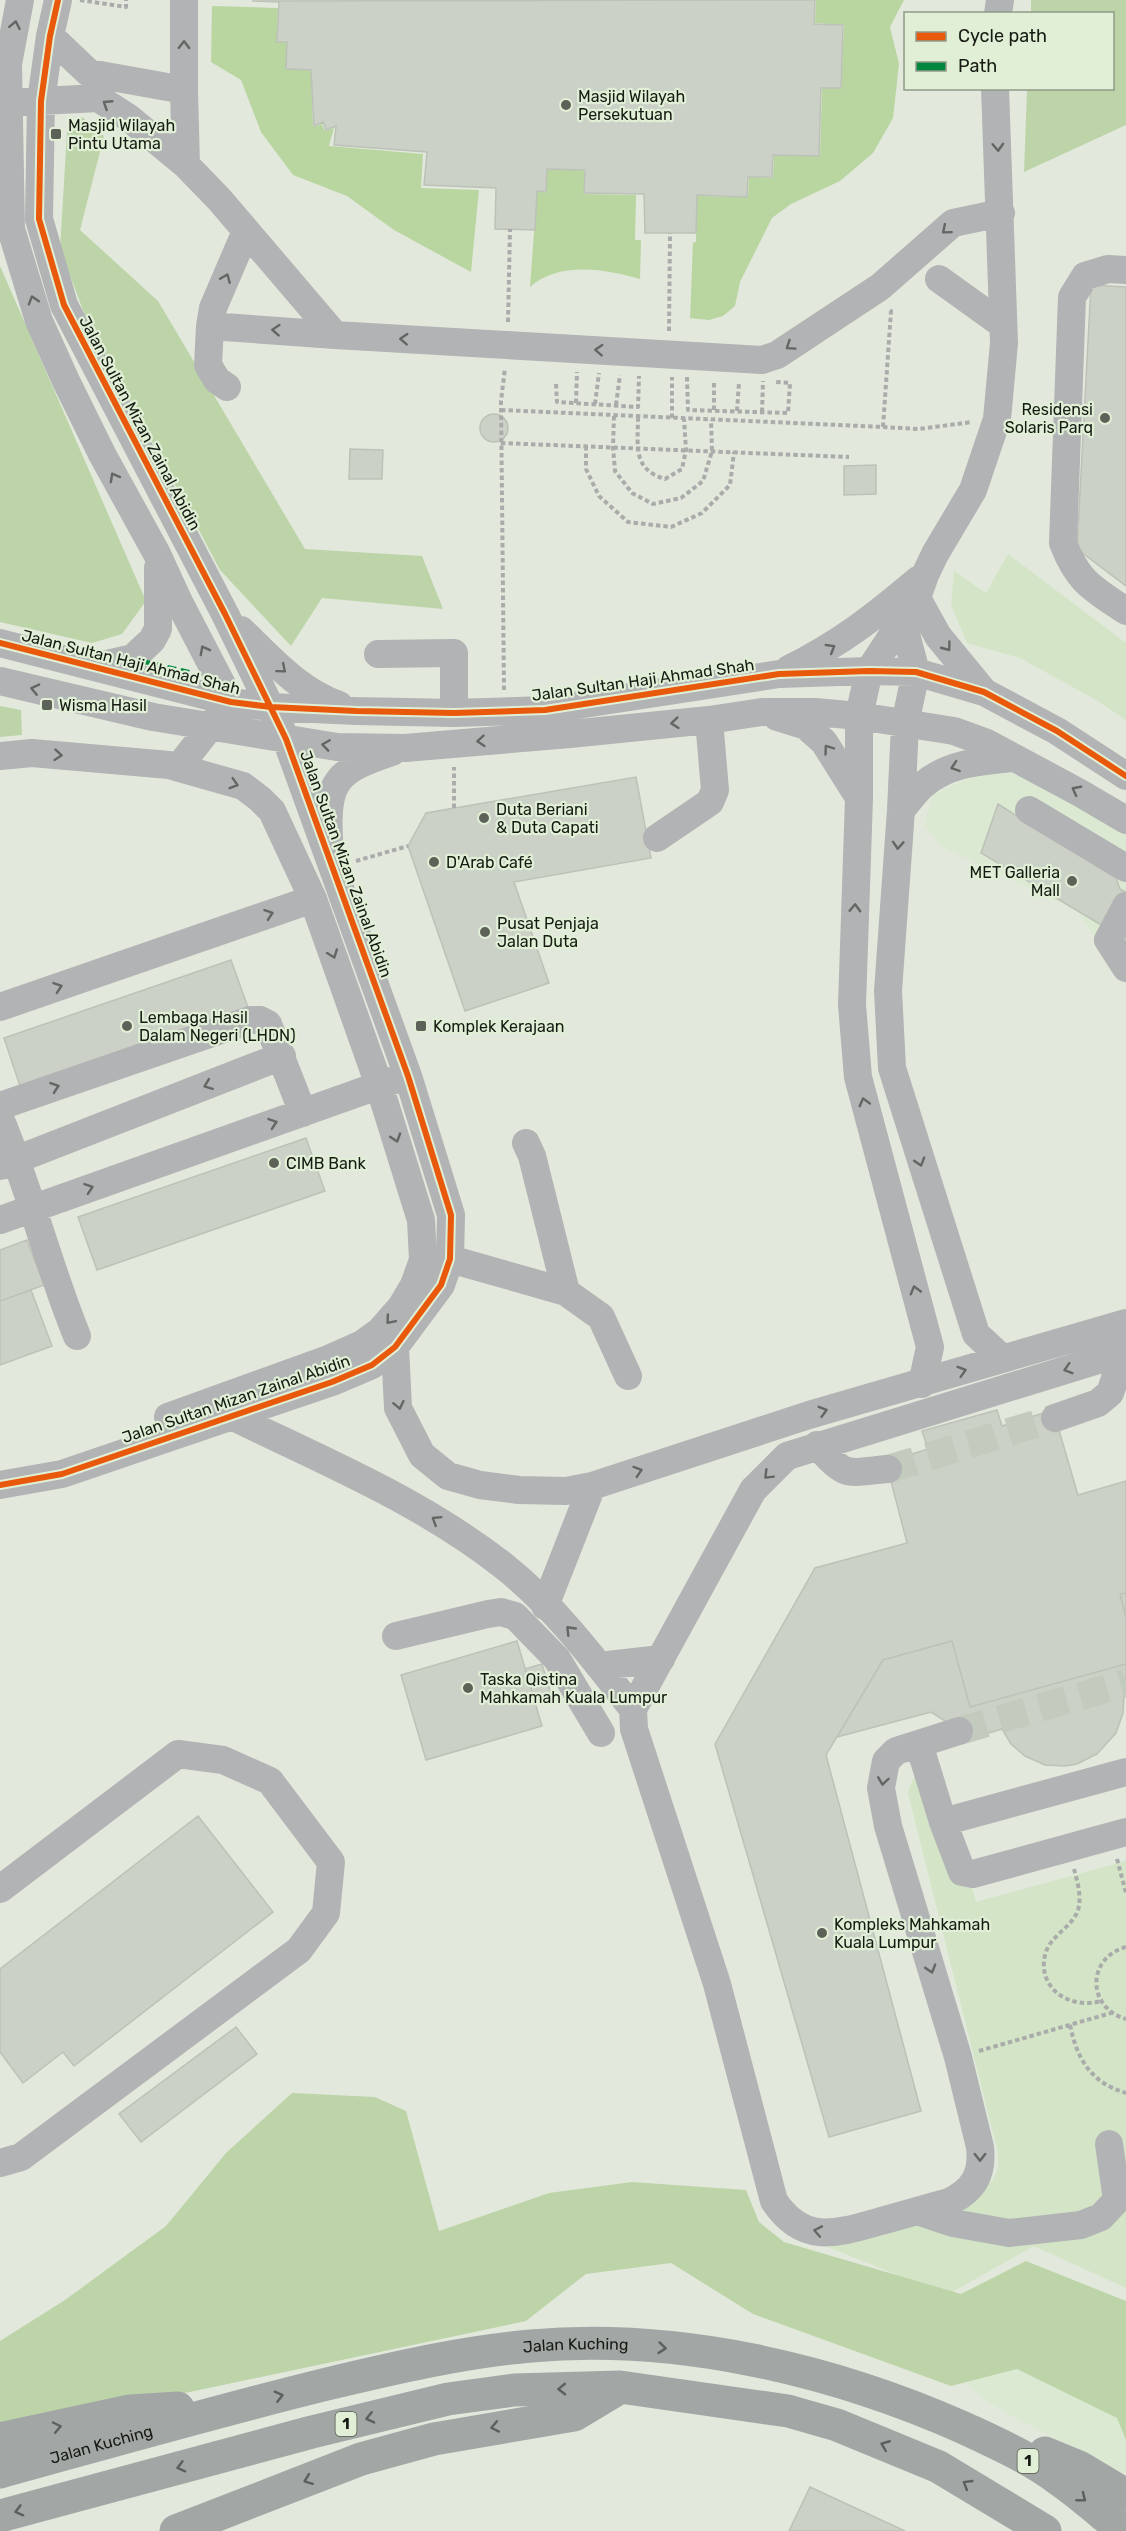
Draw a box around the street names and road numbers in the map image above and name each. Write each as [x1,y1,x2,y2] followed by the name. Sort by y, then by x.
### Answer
[75,313,205,533] street label: Jalan Sultan Mizan Zainal Abidin
[20,626,242,698] street label: Jalan Sultan Haji Ahmad Shah
[531,655,755,705] street label: Jalan Sultan Haji Ahmad Shah
[296,748,396,980] street label: Jalan Sultan Mizan Zainal Abidin
[119,1351,353,1447] street label: Jalan Sultan Mizan Zainal Abidin
[522,2334,629,2356] street label: Jalan Kuching
[336,2412,356,2436] road number: 1
[48,2421,155,2467] street label: Jalan Kuching
[1018,2449,1038,2473] road number: 1

